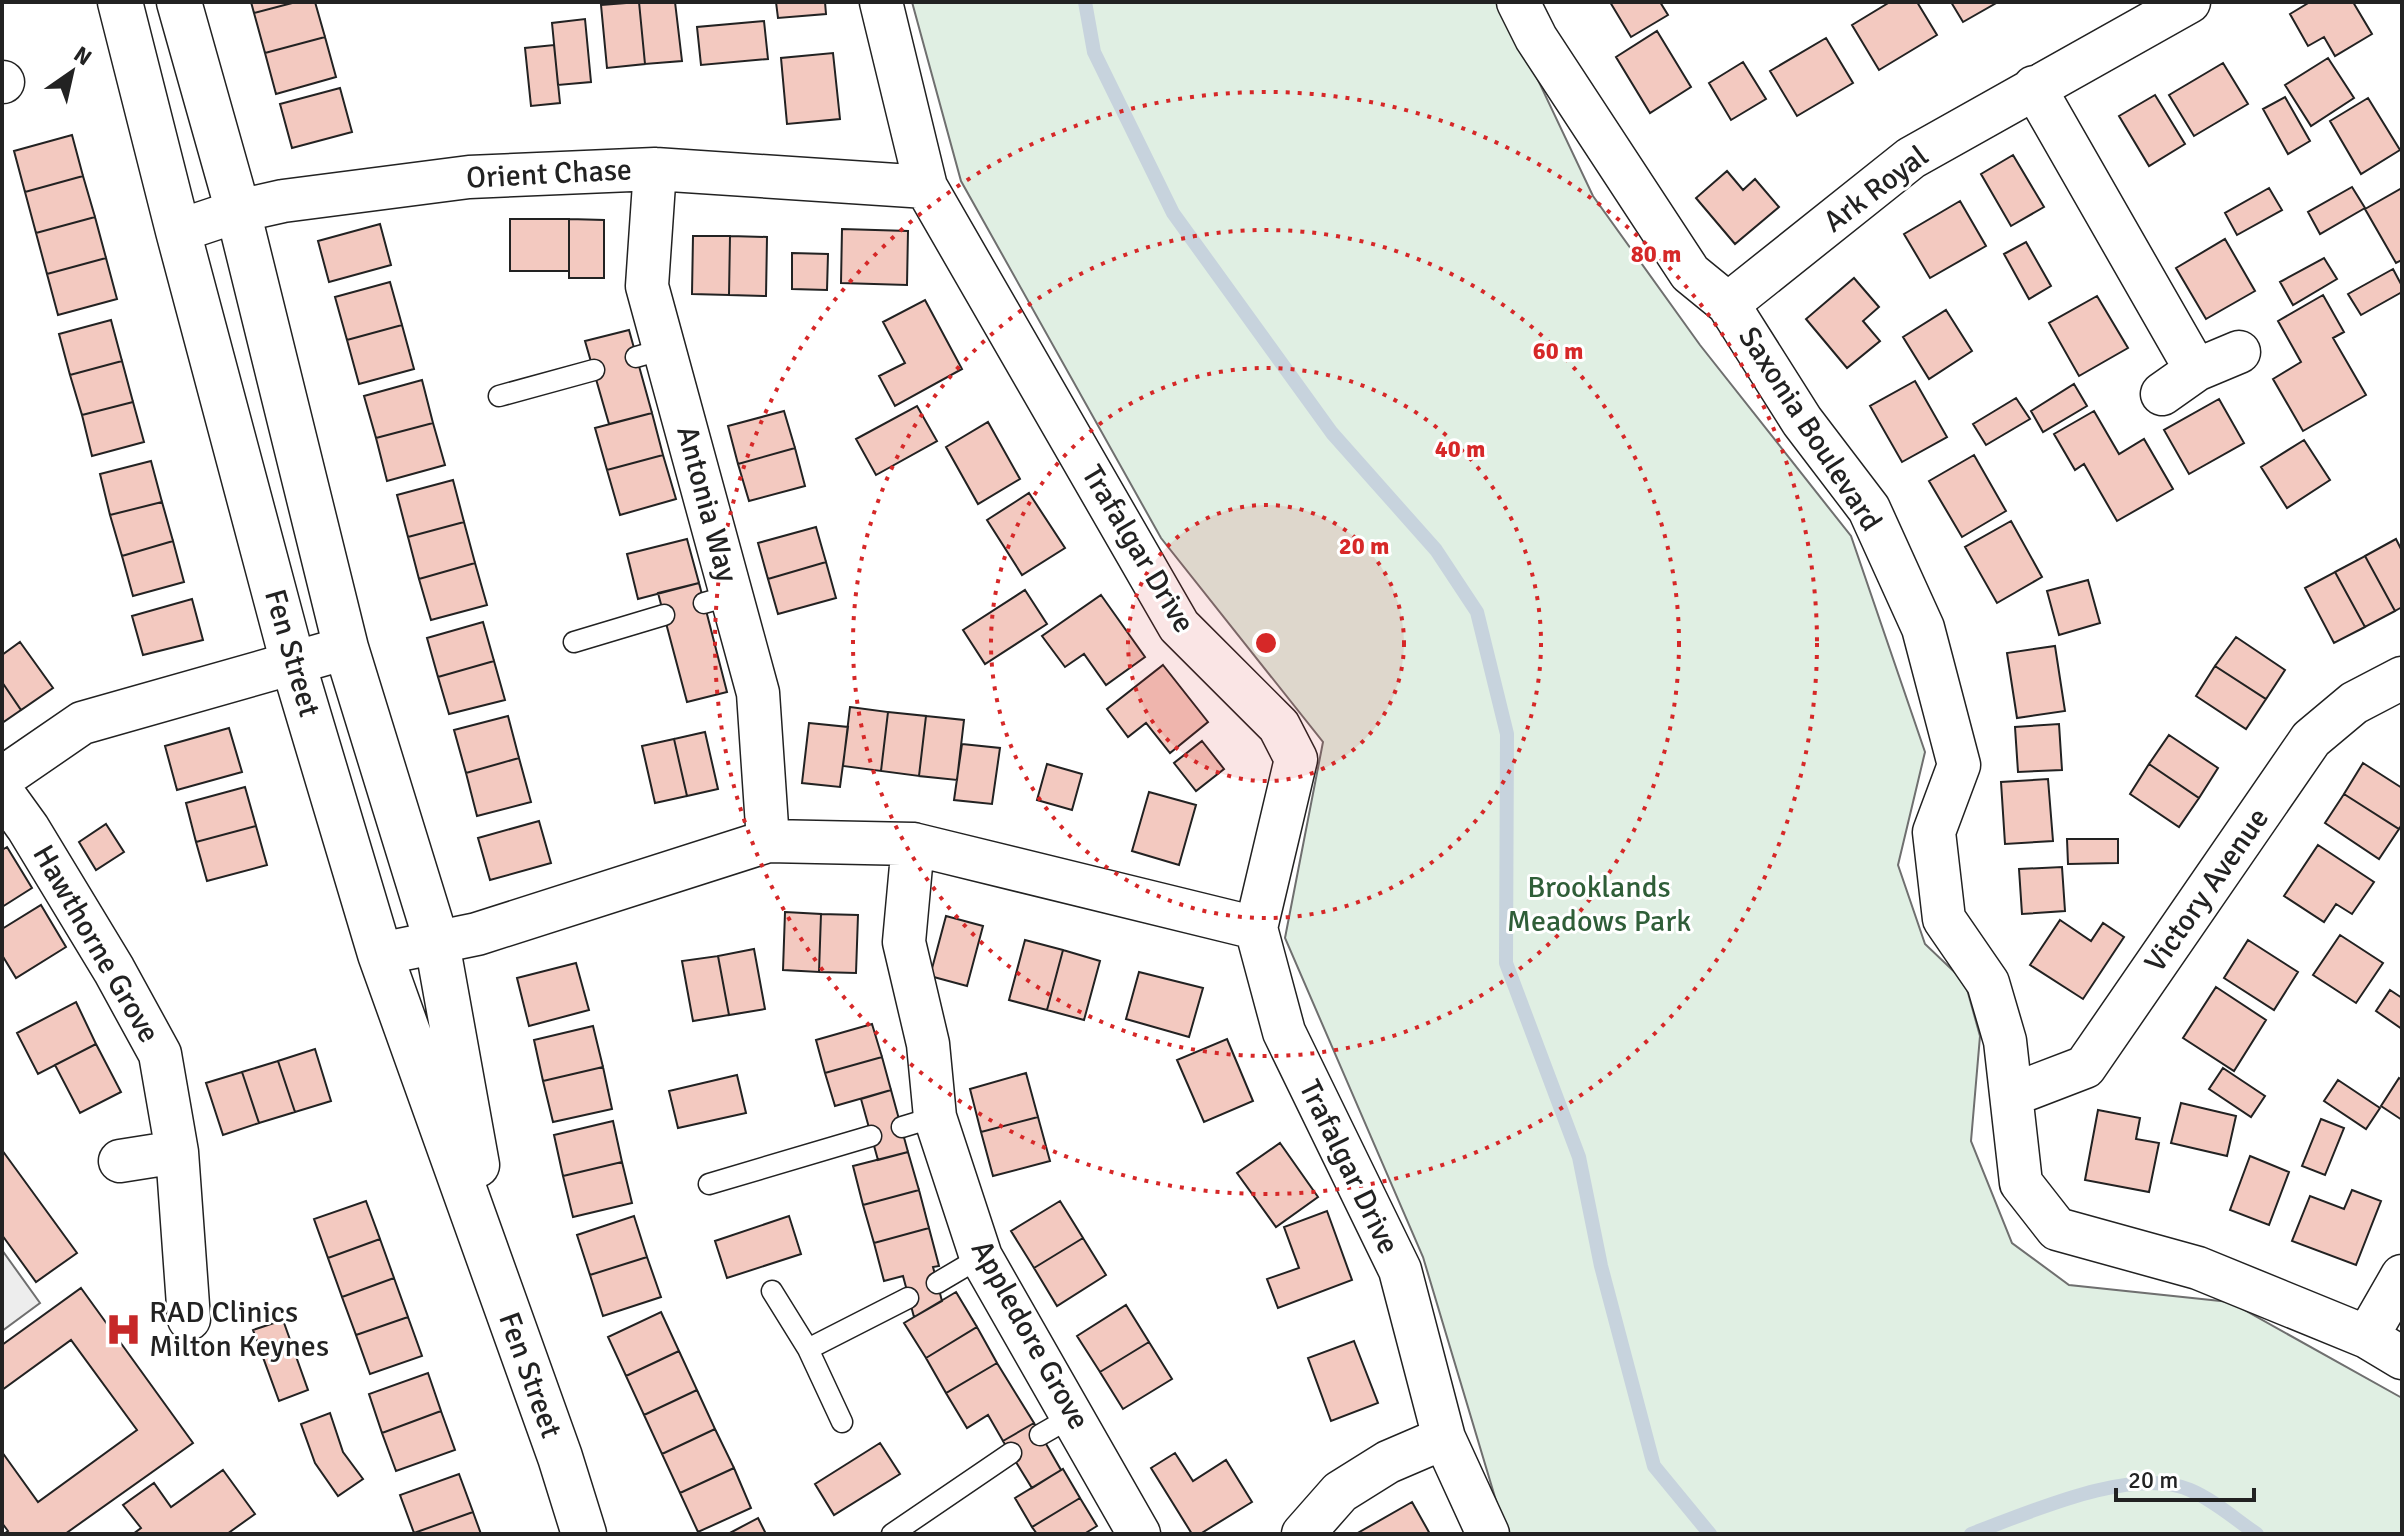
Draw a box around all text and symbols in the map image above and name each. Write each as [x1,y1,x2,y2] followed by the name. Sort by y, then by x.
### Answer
[32,32,112,112] north arrow
[69,40,97,71] text: N
[1816,138,1936,240] street label: Ark Royal
[465,151,633,197] street label: Orient Chase
[1631,239,1681,269] text: 80 m
[1730,320,1890,538] street label: Saxonia Boulevard
[1533,336,1583,366] text: 60 m
[668,422,746,586] street label: Antonia Way
[1435,434,1485,464] text: 40 m
[1073,458,1203,640] street label: Trafalgar Drive
[1339,531,1389,561] text: 20 m
[256,585,328,721] street label: Fen Street
[1252,629,1280,657] centre of rings
[2137,801,2277,979] street label: Victory Avenue
[24,839,168,1049] street label: Hawthorne Grove
[1507,869,1691,940] park label: Brooklands Meadows Park
[1291,1074,1407,1260] street label: Trafalgar Drive
[963,1234,1097,1436] street label: Appledore Grove
[149,1294,329,1365] place label: RAD Clinics Milton Keynes
[490,1307,570,1443] street label: Fen Street
[104,1310,142,1348] hospital icon: RAD Clinics Milton Keynes
[2116,1452,2254,1502] scale bar
[2128,1465,2178,1495] text: 20 m

